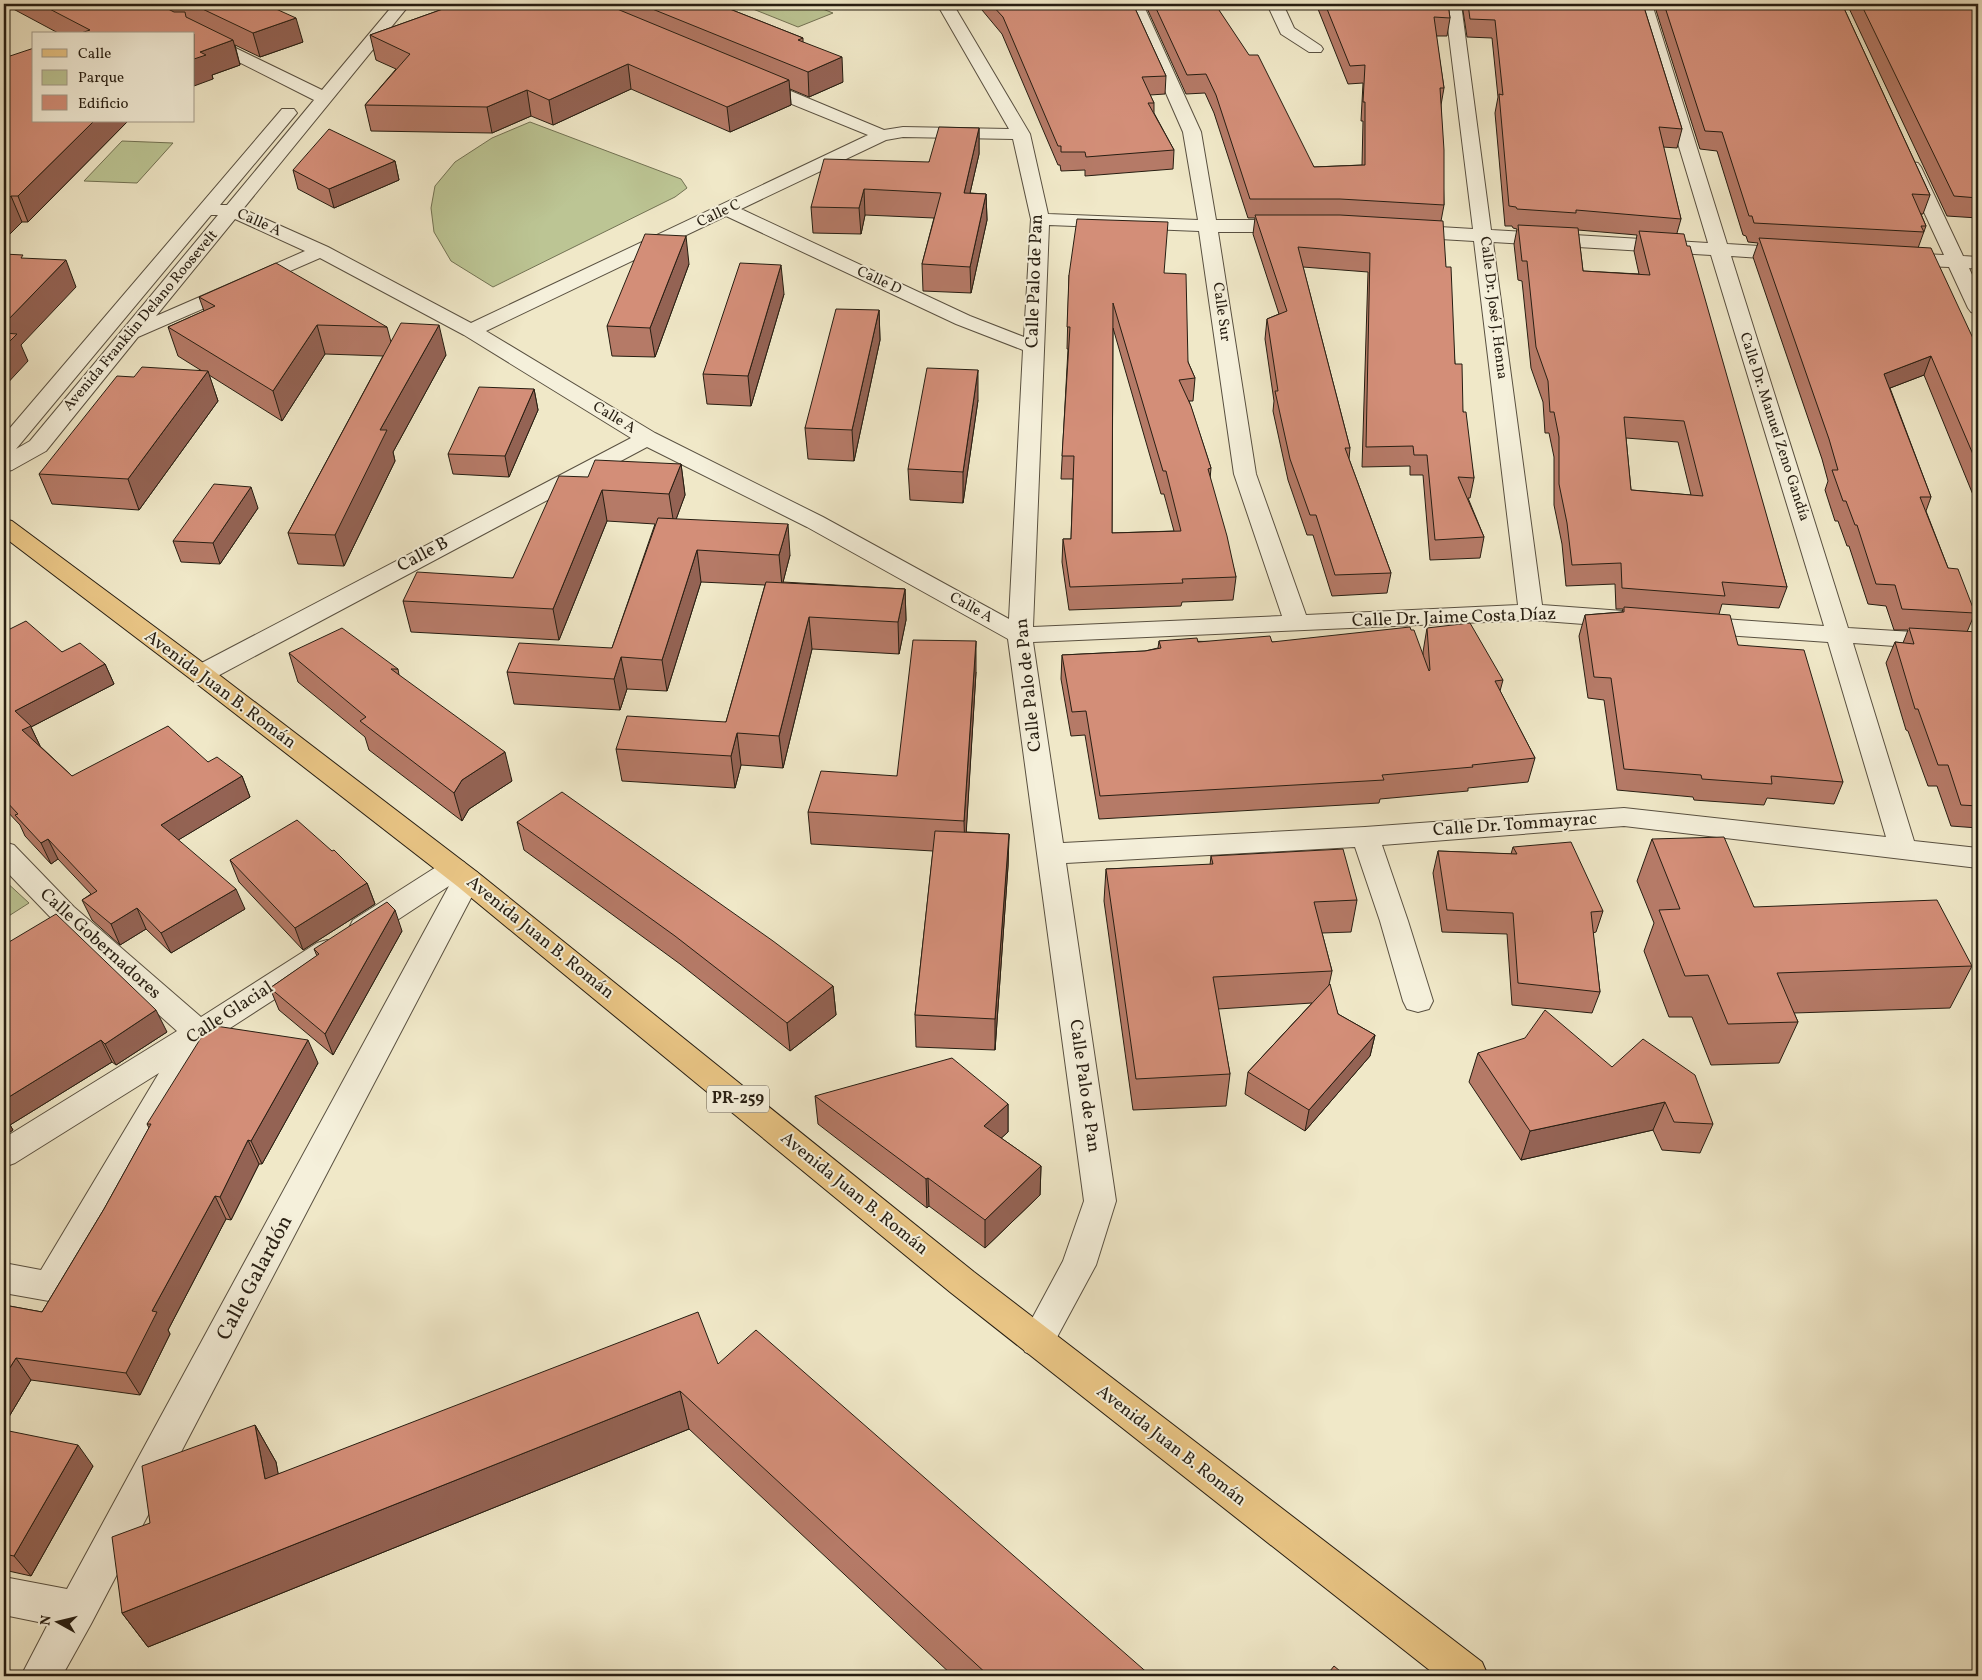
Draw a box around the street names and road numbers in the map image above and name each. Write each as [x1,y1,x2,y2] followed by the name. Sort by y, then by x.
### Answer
[694,195,745,233] street label: Calle C
[233,204,285,242] street label: Calle A
[1020,213,1050,348] street label: Calle Palo de Pan
[59,226,223,416] street label: Avenida Franklin Delano Roosevelt
[1474,235,1512,381] street label: Calle Dr. José J. Henna
[853,261,905,301] street label: Calle D
[1206,281,1236,343] street label: Calle Sur
[1734,330,1814,524] street label: Calle Dr. Manuel Zeno Gandía
[588,397,640,439] street label: Calle A
[393,531,453,579] street label: Calle B
[945,587,997,629] street label: Calle A
[1352,602,1556,634] street label: Calle Dr. Jaime Costa Díaz
[1010,617,1048,753] street label: Calle Palo de Pan
[139,625,301,755] street label: Avenida Juan B. Román
[1432,807,1598,843] street label: Calle Dr. Tommayrac
[461,870,620,1006] street label: Avenida Juan B. Román
[34,883,166,1005] street label: Calle Gobernadores
[182,976,278,1050] street label: Calle Glacial
[1062,1018,1106,1154] street label: Calle Palo de Pan
[707,1086,769,1112] road number: PR-259
[775,1126,934,1262] street label: Avenida Juan B. Román
[210,1210,300,1346] street label: Calle Galardón
[1091,1380,1251,1513] street label: Avenida Juan B. Román

